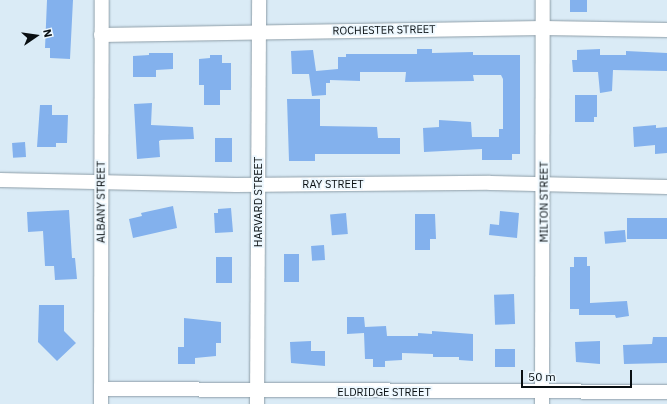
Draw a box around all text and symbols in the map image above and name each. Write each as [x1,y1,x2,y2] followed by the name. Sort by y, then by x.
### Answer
[16,16,56,56] north arrow
[332,23,436,37] street label: ROCHESTER STREET
[40,28,55,39] text: N
[251,157,265,247] street label: HARVARD STREET
[94,161,108,243] street label: ALBANY STREET
[537,161,551,243] street label: MILTON STREET
[302,177,364,191] street label: RAY STREET
[523,362,634,388] scale bar
[528,369,556,384] text: 50 m
[337,385,431,399] street label: ELDRIDGE STREET

